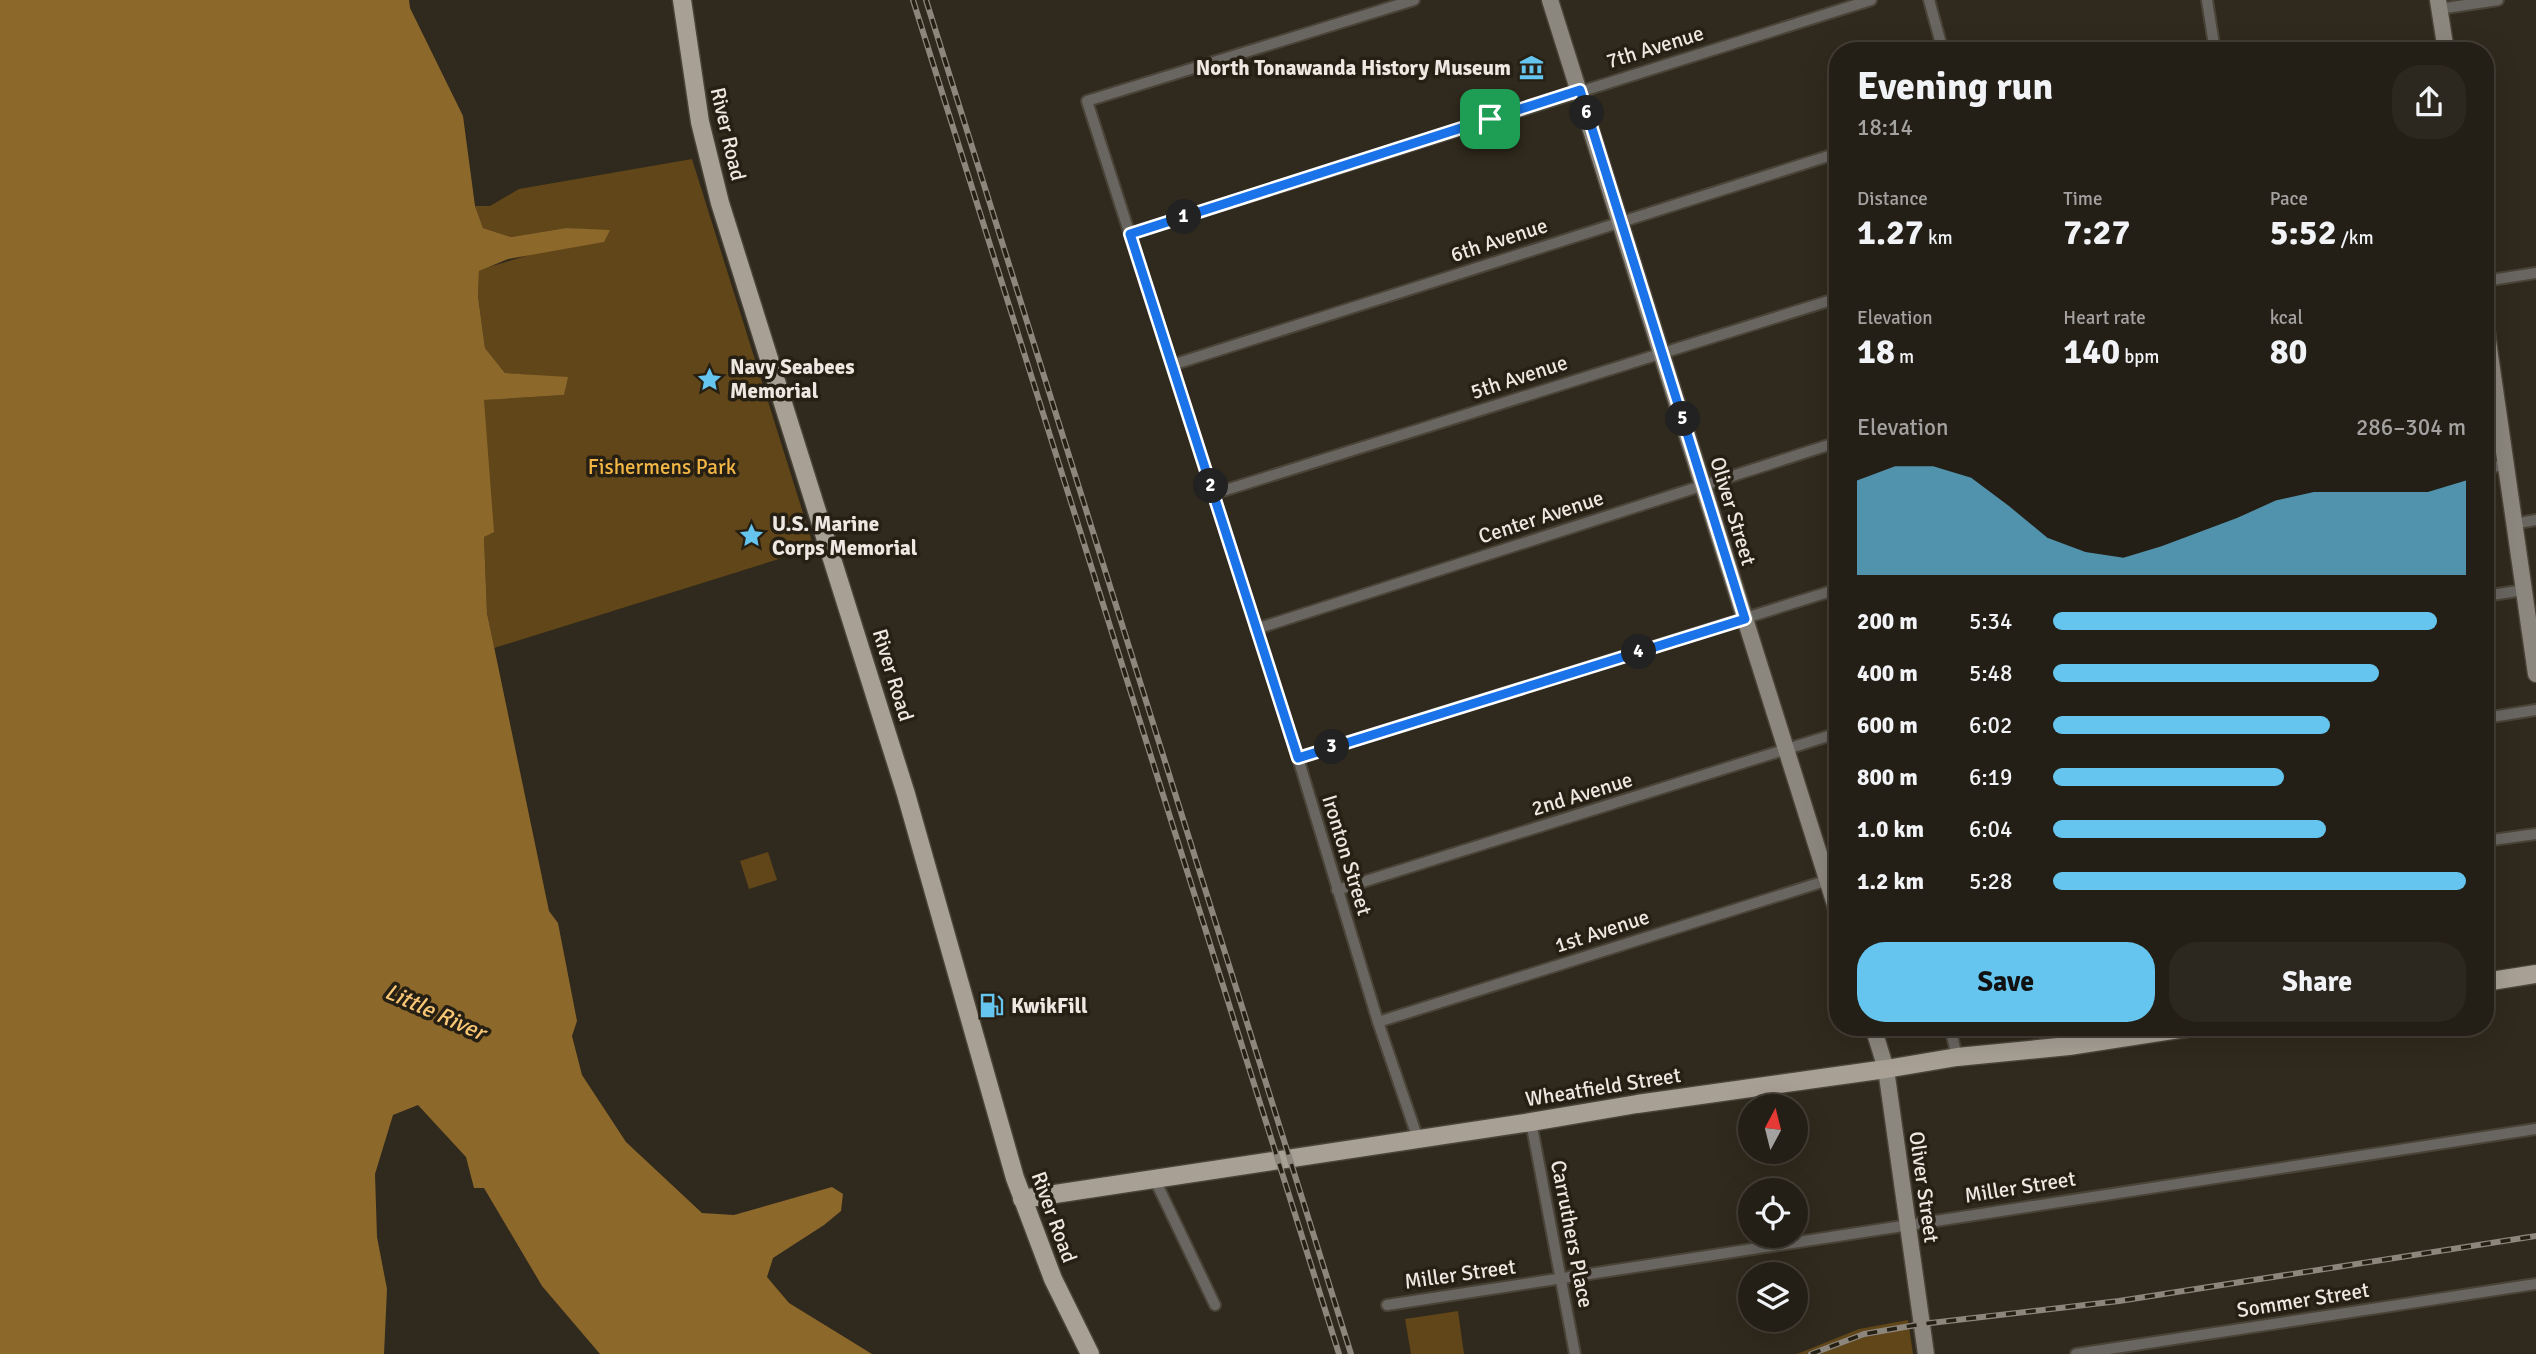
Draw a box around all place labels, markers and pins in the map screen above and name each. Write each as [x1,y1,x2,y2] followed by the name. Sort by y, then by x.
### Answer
[1517,54,1545,82] museum icon: North Tonawanda History Museum
[1196,55,1511,81] place label: North Tonawanda History Museum
[1460,89,1520,149] pin
[1570,96,1604,130] pin: 6
[1166,200,1202,234] pin: 1
[730,354,855,404] place label: Navy Seabees Memorial
[696,365,724,393] place icon: Navy Seabees Memorial
[1666,402,1700,436] pin: 5
[1194,468,1228,504] pin: 2
[772,511,918,561] place label: U.S. Marine Corps Memorial
[738,522,766,550] place icon: U.S. Marine Corps Memorial
[1622,634,1656,670] pin: 4
[1314,730,1350,764] pin: 3
[977,992,1005,1020] fuel station icon: KwikFill
[1011,993,1088,1019] place label: KwikFill

